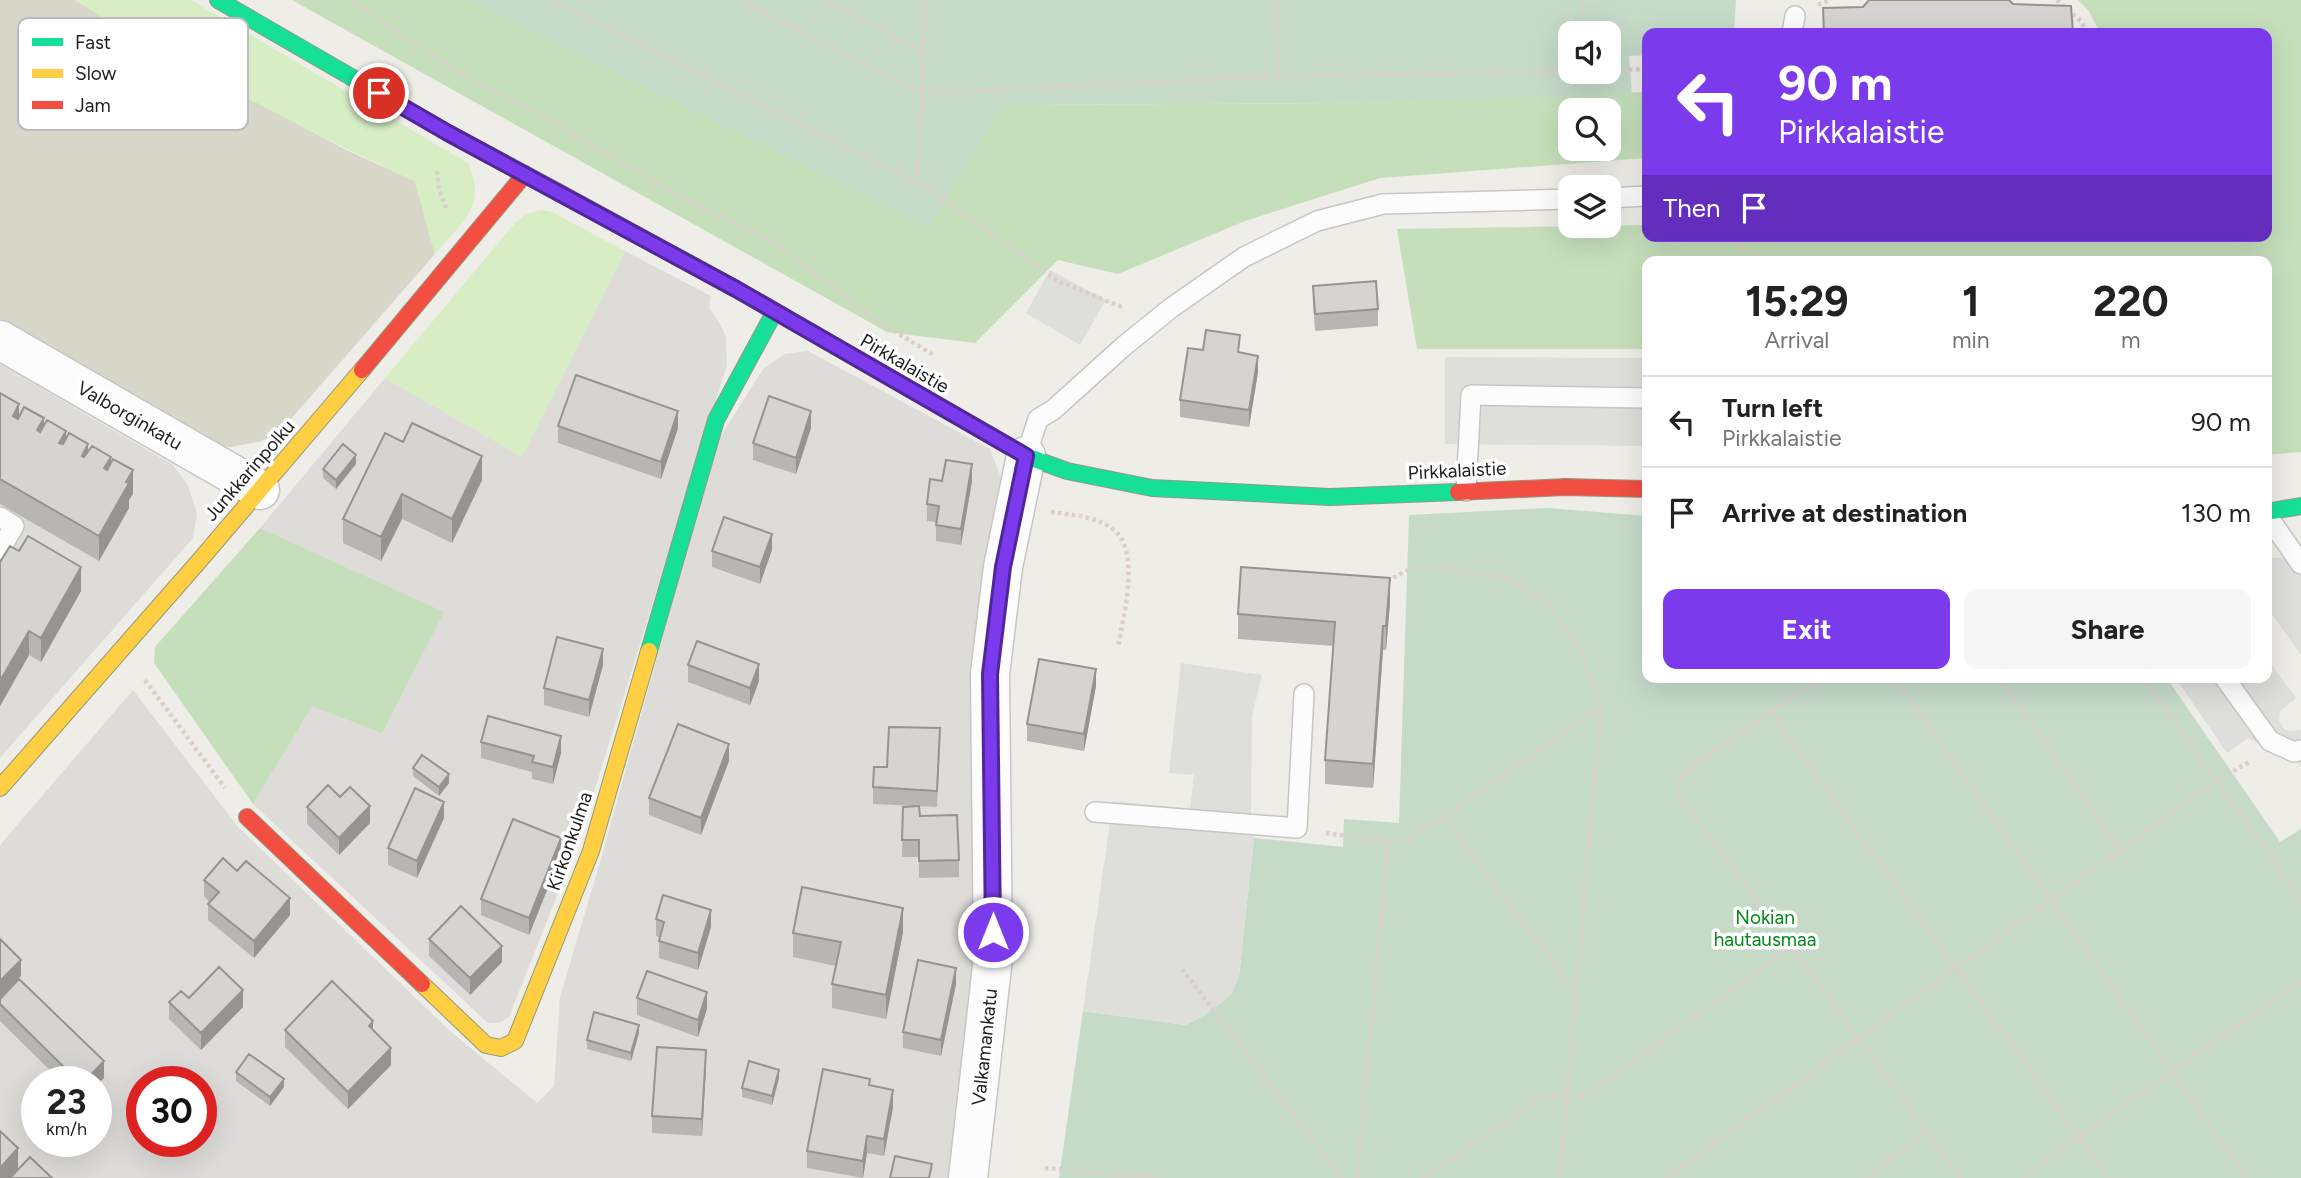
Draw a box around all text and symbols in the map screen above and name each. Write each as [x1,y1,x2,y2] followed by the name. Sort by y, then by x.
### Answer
[18,18,248,130] legend
[1558,21,1621,238] map controls
[1558,21,1621,84] button: sound
[75,31,111,54] text: Fast
[1778,53,1893,112] text: 90 m
[1663,56,1754,147] icon: left
[75,62,117,85] text: Slow
[349,63,409,123] pin
[360,74,398,112] icon: arrive
[75,94,111,117] text: Jam
[1558,98,1621,161] button: search
[1778,113,1944,151] text: Pirkkalaistie
[1558,175,1621,238] button: layers
[1735,189,1773,227] icon: arrive
[1663,192,1721,224] text: Then
[1745,276,1849,327] text: 15:29
[1962,276,1980,327] text: 1
[2093,276,2169,327] text: 220
[1764,326,1829,354] text: Arrival
[1952,326,1990,354] text: min
[2121,326,2141,354] text: m
[856,329,953,398] street label: Pirkkalaistie
[73,376,186,455] street label: Valborginkatu
[1722,392,1823,424] text: Turn left
[1663,403,1701,441] icon: left
[2191,406,2251,438] text: 90 m
[199,415,300,526] street label: Junkkarinpolku
[1722,424,1842,452] text: Pirkkalaistie
[1407,456,1507,485] street label: Pirkkalaistie
[1663,494,1701,532] icon: arrive
[1722,497,1967,529] text: Arrive at destination
[2181,497,2251,529] text: 130 m
[1663,589,1950,669] button: Exit
[1964,589,2251,669] button: Share
[542,789,597,894] street label: Kirkonkulma
[956,895,1030,969] position arrow
[1714,906,1816,951] park label: Nokian hautausmaa
[967,987,1002,1107] street label: Valkamankatu
[126,1066,217,1157] speed limit sign: 30
[47,1081,86,1123] text: 23
[46,1118,87,1140] text: km/h

